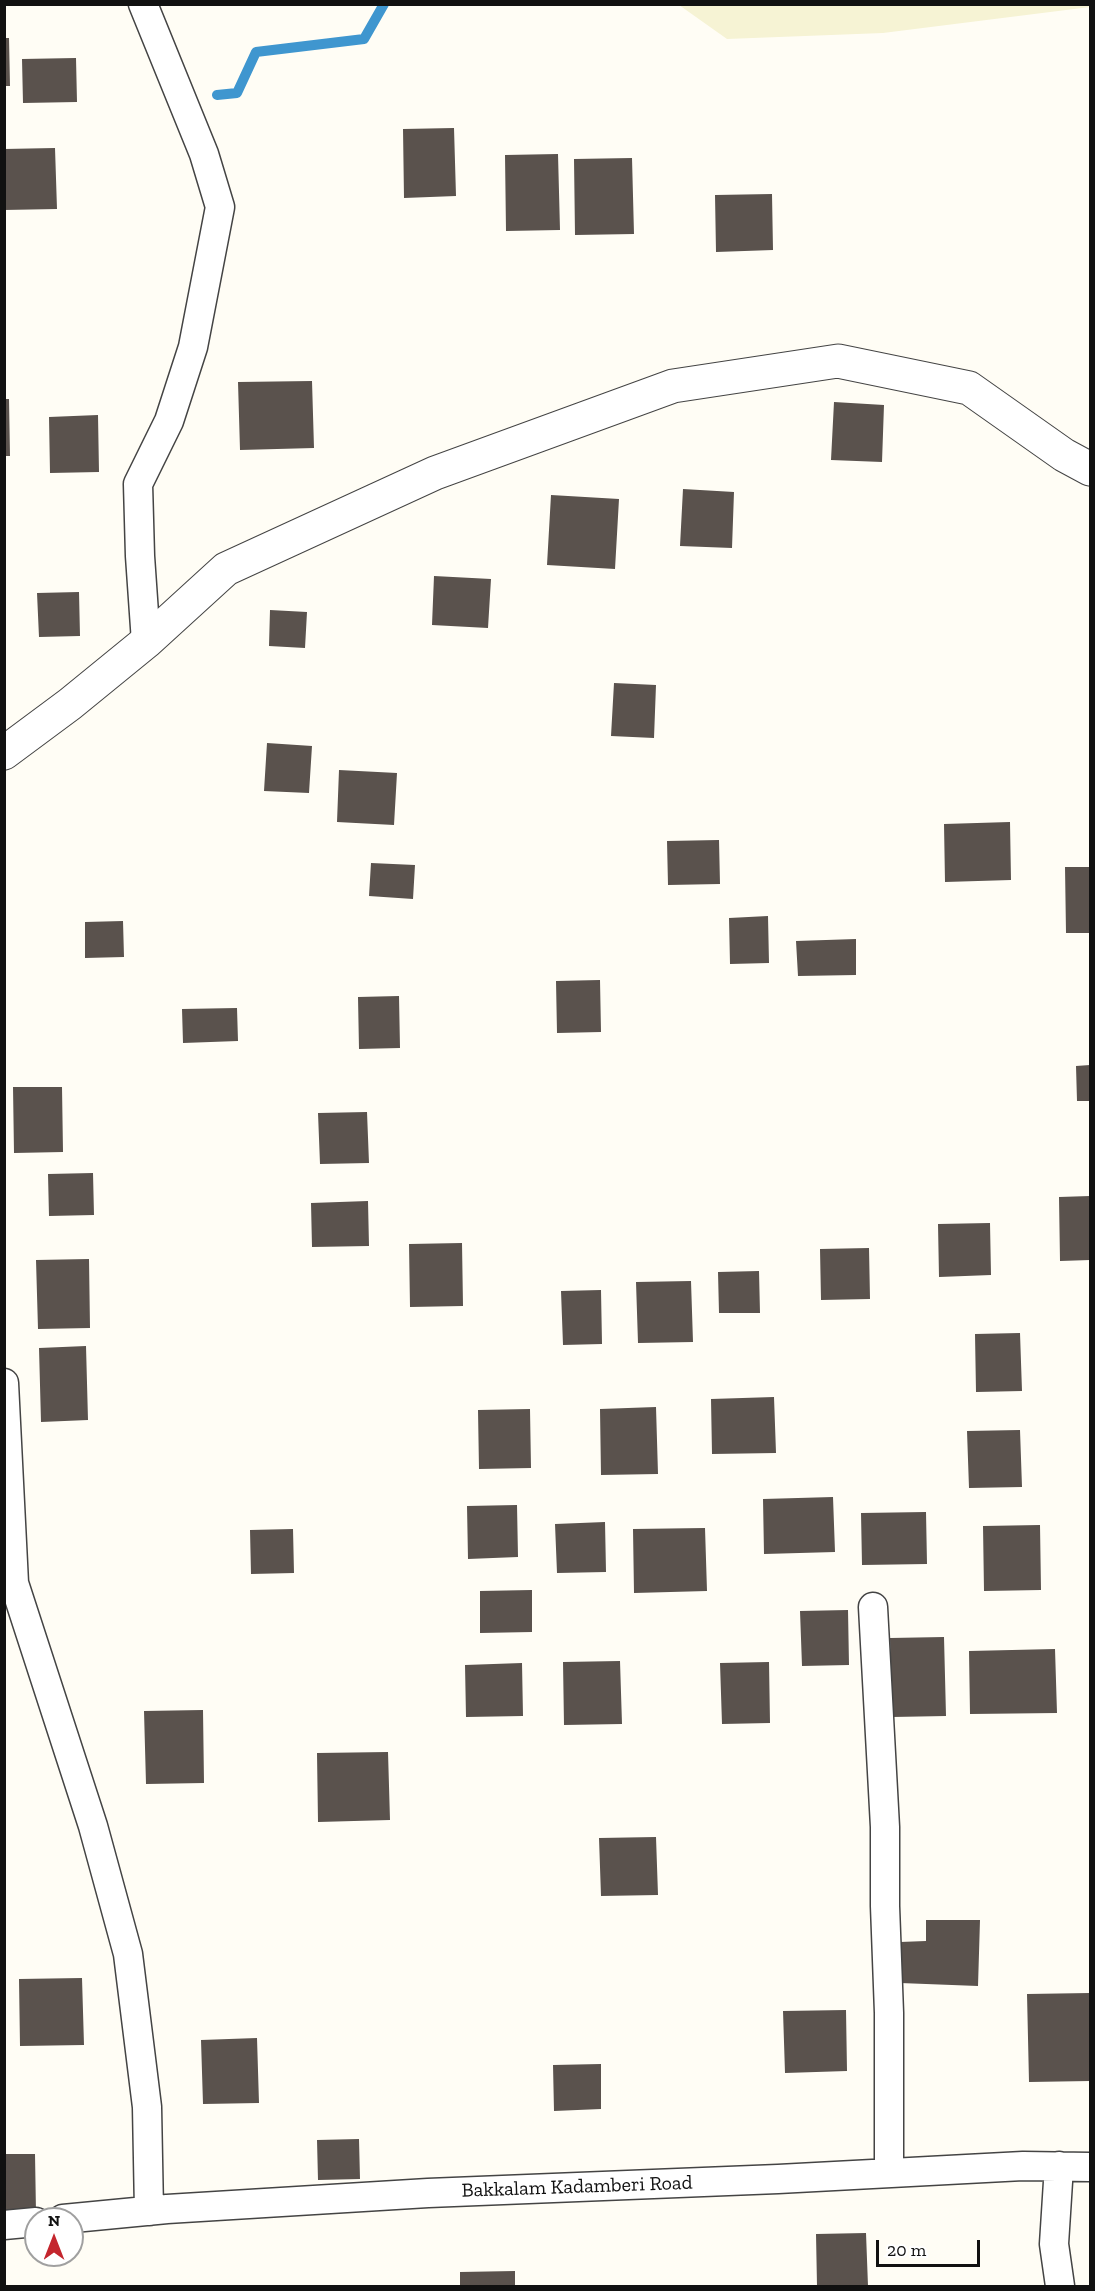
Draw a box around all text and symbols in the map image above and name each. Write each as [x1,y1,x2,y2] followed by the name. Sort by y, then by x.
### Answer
[461,2171,693,2203] street label: Bakkalam Kadamberi Road
[24,2207,84,2267] north arrow
[48,2211,60,2230] text: N
[879,2228,982,2266] scale bar
[887,2239,926,2261] text: 20 m

